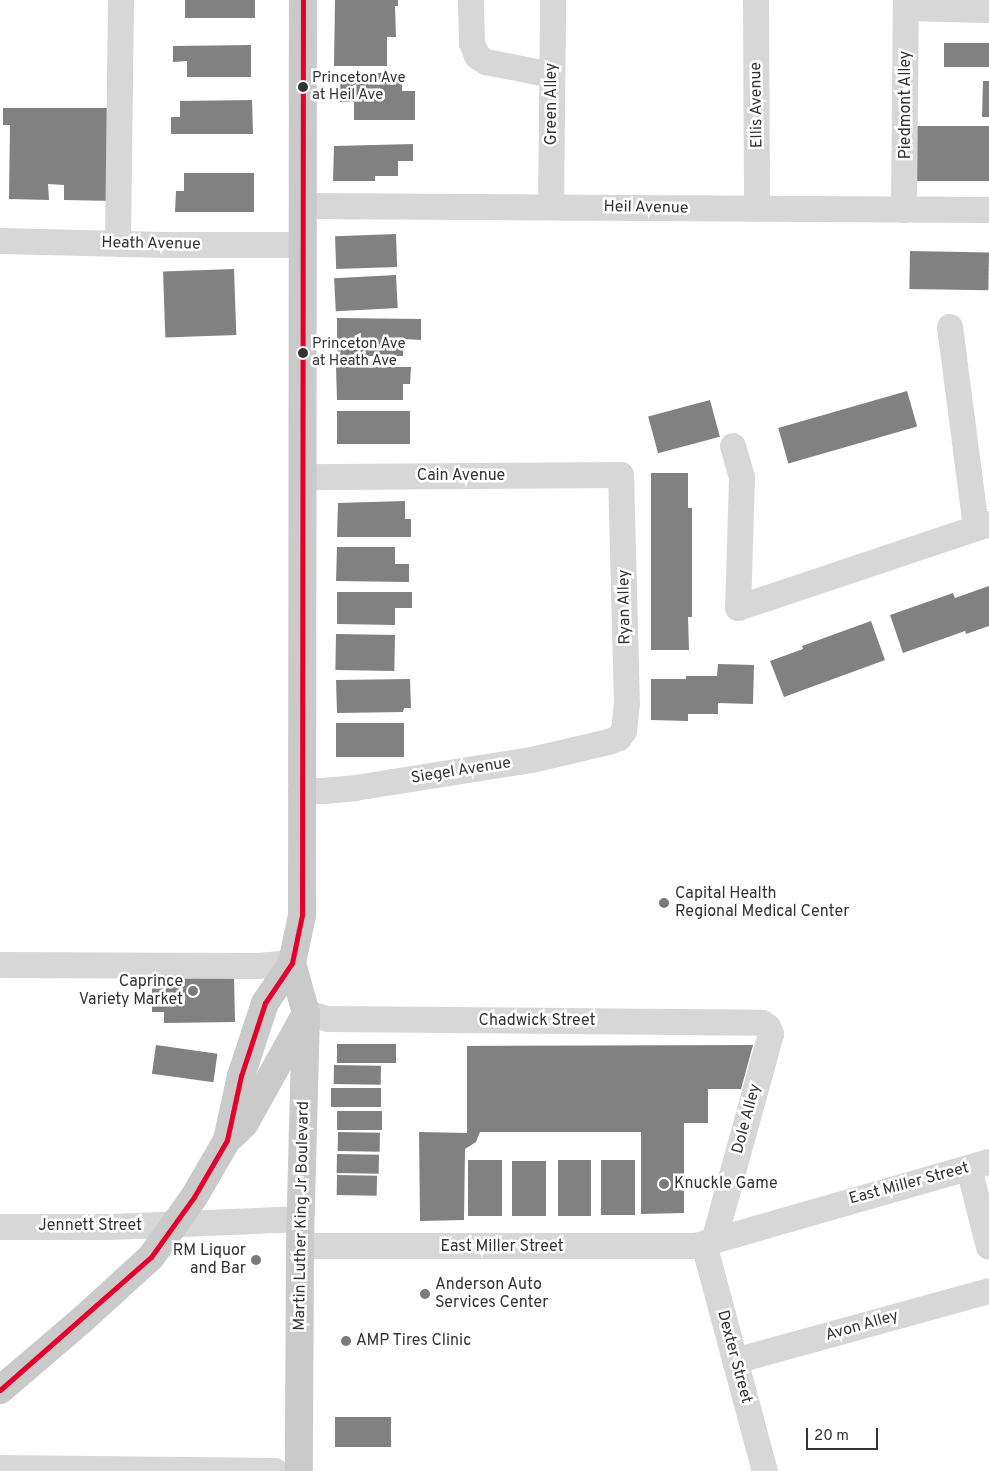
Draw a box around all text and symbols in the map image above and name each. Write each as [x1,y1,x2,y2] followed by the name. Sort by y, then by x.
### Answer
[896,50,916,160] street label: Piedmont Alley
[747,61,767,149] street label: Ellis Avenue
[542,62,562,146] street label: Green Alley
[312,69,406,104] place label: Princeton Ave at Heil Ave
[298,82,308,92] marker: Princeton Ave at Heil Ave
[603,198,689,218] street label: Heil Avenue
[101,234,201,254] street label: Heath Avenue
[312,335,406,370] place label: Princeton Ave at Heath Ave
[298,348,308,358] marker: Princeton Ave at Heath Ave
[416,466,506,486] street label: Cain Avenue
[615,569,635,645] street label: Ryan Alley
[409,754,513,788] street label: Siegel Avenue
[675,884,849,922] place label: Capital Health Regional Medical Center
[657,896,671,910] marker: Capital Health Regional Medical Center
[79,972,183,1010] place label: Caprince Variety Market
[187,985,199,997] marker: Caprince Variety Market
[479,1011,595,1031] street label: Chadwick Street
[728,1082,766,1156] street label: Dole Alley
[290,1101,314,1331] street label: Martin Luther King Jr Boulevard
[847,1159,971,1209] street label: East Miller Street
[674,1174,778,1194] place label: Knuckle Game
[658,1178,670,1190] marker: Knuckle Game
[38,1216,142,1236] street label: Jennett Street
[440,1237,564,1257] street label: East Miller Street
[173,1241,246,1279] place label: RM Liquor and Bar
[250,1254,262,1266] marker: RM Liquor and Bar
[435,1275,548,1313] place label: Anderson Auto Services Center
[419,1288,431,1300] marker: Anderson Auto Services Center
[823,1306,901,1346] street label: Avon Alley
[712,1308,756,1406] street label: Dexter Street
[356,1331,472,1351] place label: AMP Tires Clinic
[340,1335,352,1347] marker: AMP Tires Clinic
[809,1418,882,1450] scale bar
[814,1427,849,1446] text: 20 m

